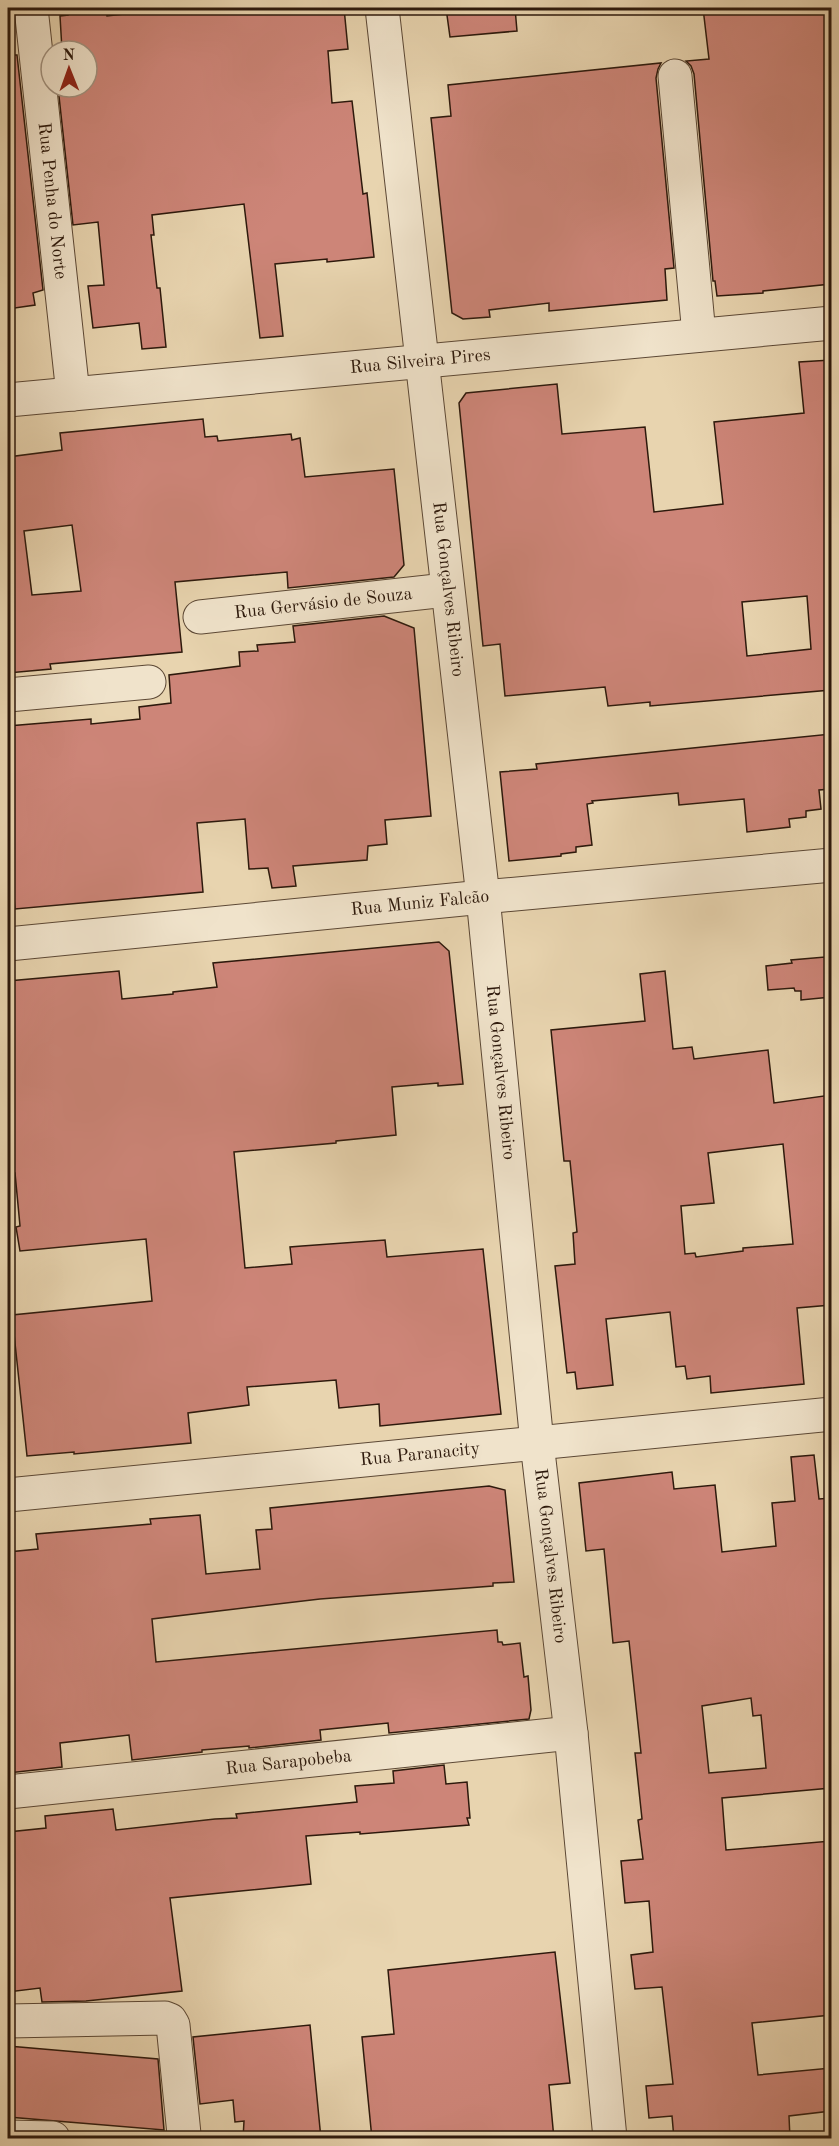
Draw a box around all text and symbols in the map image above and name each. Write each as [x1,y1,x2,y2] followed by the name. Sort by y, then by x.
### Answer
[39,39,99,99] north arrow
[63,48,76,64] text: N
[35,121,69,280] street label: Rua Penha do Norte
[349,346,492,377] street label: Rua Silveira Pires
[429,501,467,678] street label: Rua Gonçalves Ribeiro
[233,585,413,622] street label: Rua Gervásio de Souza
[350,887,490,919] street label: Rua Muniz Falcão
[483,984,518,1161] street label: Rua Gonçalves Ribeiro
[359,1440,481,1469] street label: Rua Paranacity
[531,1467,569,1644] street label: Rua Gonçalves Ribeiro
[225,1747,353,1778] street label: Rua Sarapobeba

